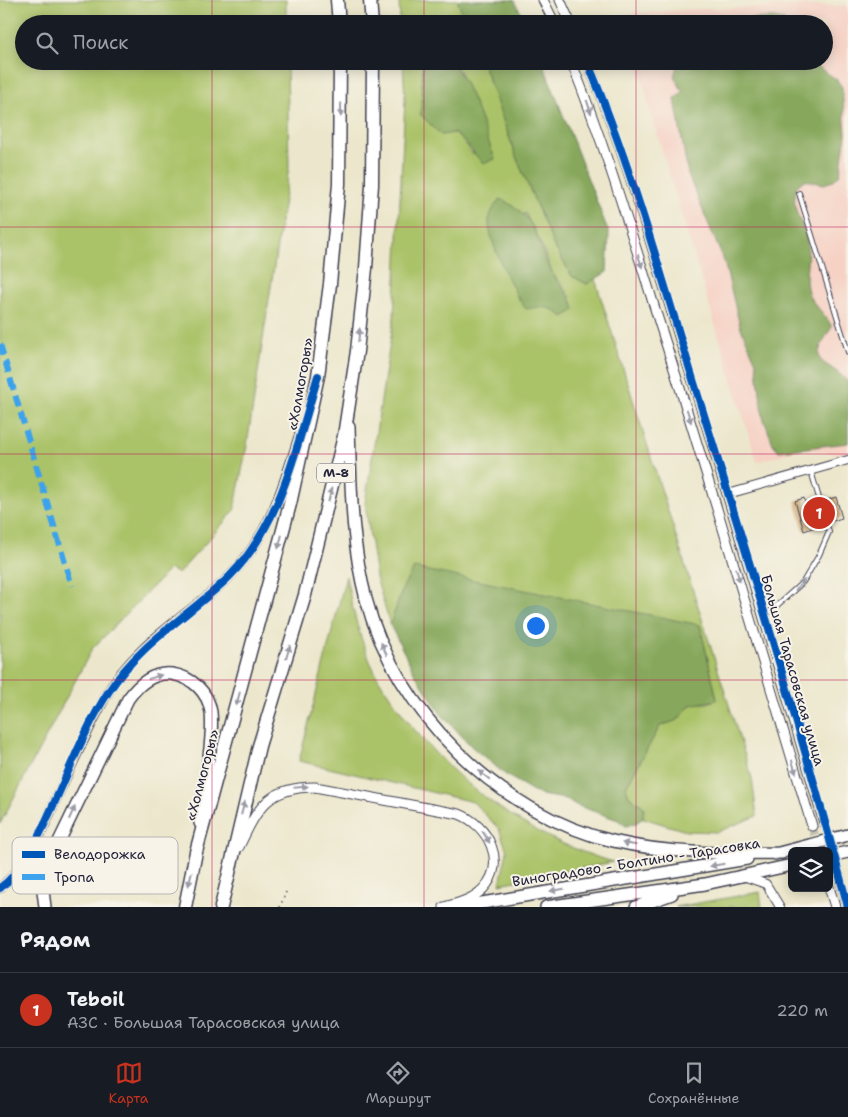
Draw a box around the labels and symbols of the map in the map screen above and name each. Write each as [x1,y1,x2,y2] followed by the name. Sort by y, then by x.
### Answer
[586,99,593,114] one-way arrow
[336,102,344,118] one-way arrow
[636,254,644,269] one-way arrow
[355,327,363,343] one-way arrow
[283,336,317,432] street label: «Холмогоры»
[686,408,693,423] one-way arrow
[317,463,355,482] road number: М-8
[326,487,334,502] one-way arrow
[803,494,835,532] pin: 1
[276,535,284,550] one-way arrow
[734,568,742,583] one-way arrow
[757,572,829,768] street label: Большая Тарасовская улица
[794,579,806,591] one-way arrow
[523,613,549,639] your location
[380,642,388,656] one-way arrow
[285,644,293,659] one-way arrow
[148,673,163,681] one-way arrow
[234,692,242,707] one-way arrow
[181,727,223,823] street label: «Холмогоры»
[791,759,799,774] one-way arrow
[477,770,491,780] one-way arrow
[293,783,309,791] one-way arrow
[239,800,247,815] one-way arrow
[68,805,77,820] one-way arrow
[482,830,491,843] one-way arrow
[511,833,762,891] street label: Виноградово - Болтино - Тарасовка
[12,837,178,894] legend
[621,839,637,847] one-way arrow
[54,845,146,863] text: Велодорожка
[709,861,725,869] one-way arrow
[54,868,95,886] text: Тропа
[186,872,194,887] one-way arrow
[548,886,564,894] one-way arrow

